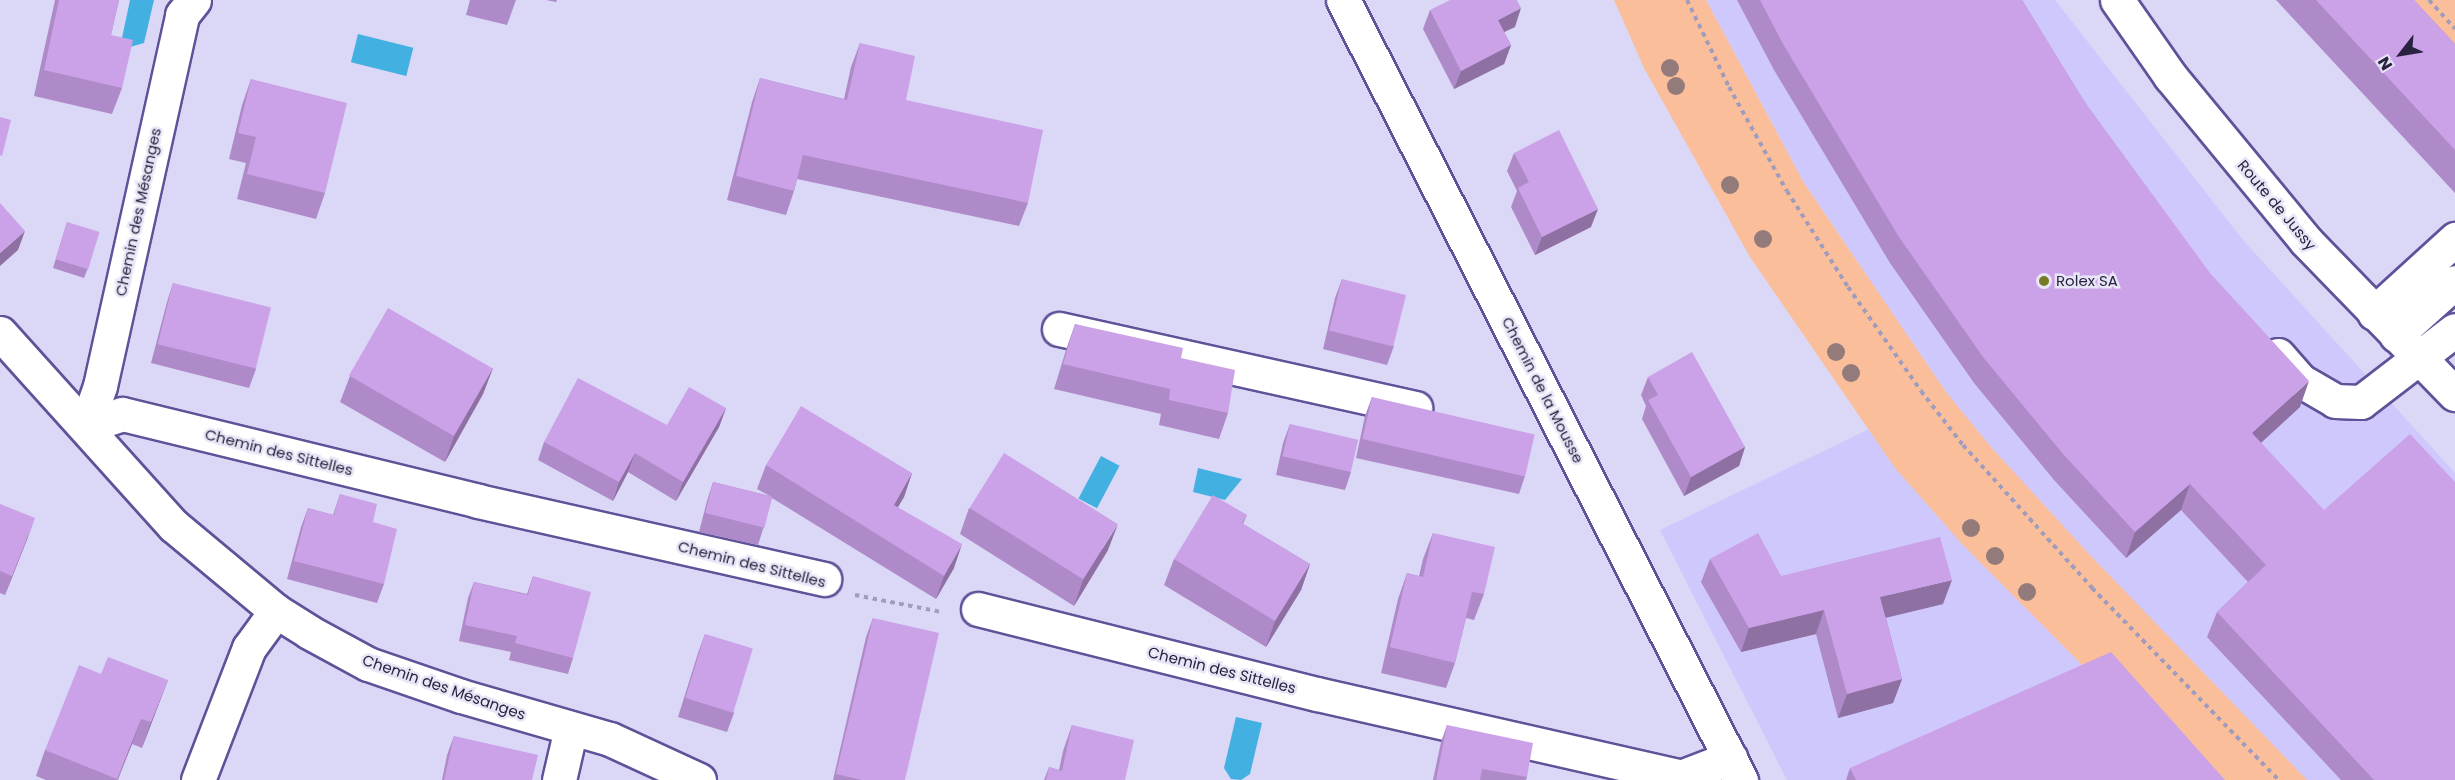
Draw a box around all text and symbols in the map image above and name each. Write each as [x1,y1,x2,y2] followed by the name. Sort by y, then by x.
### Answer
[2371,24,2431,84] north arrow
[2372,52,2398,75] text: N
[111,126,165,298] street label: Chemin des Mésanges
[2234,156,2320,254] street label: Route de Jussy
[2056,272,2118,290] place label: Rolex SA
[2037,274,2051,288] marker: Rolex SA
[1498,314,1588,466] street label: Chemin de la Mousse
[203,425,355,479] street label: Chemin des Sittelles
[676,537,828,591] street label: Chemin des Sittelles
[1146,643,1298,697] street label: Chemin des Sittelles
[360,651,528,723] street label: Chemin des Mésanges

